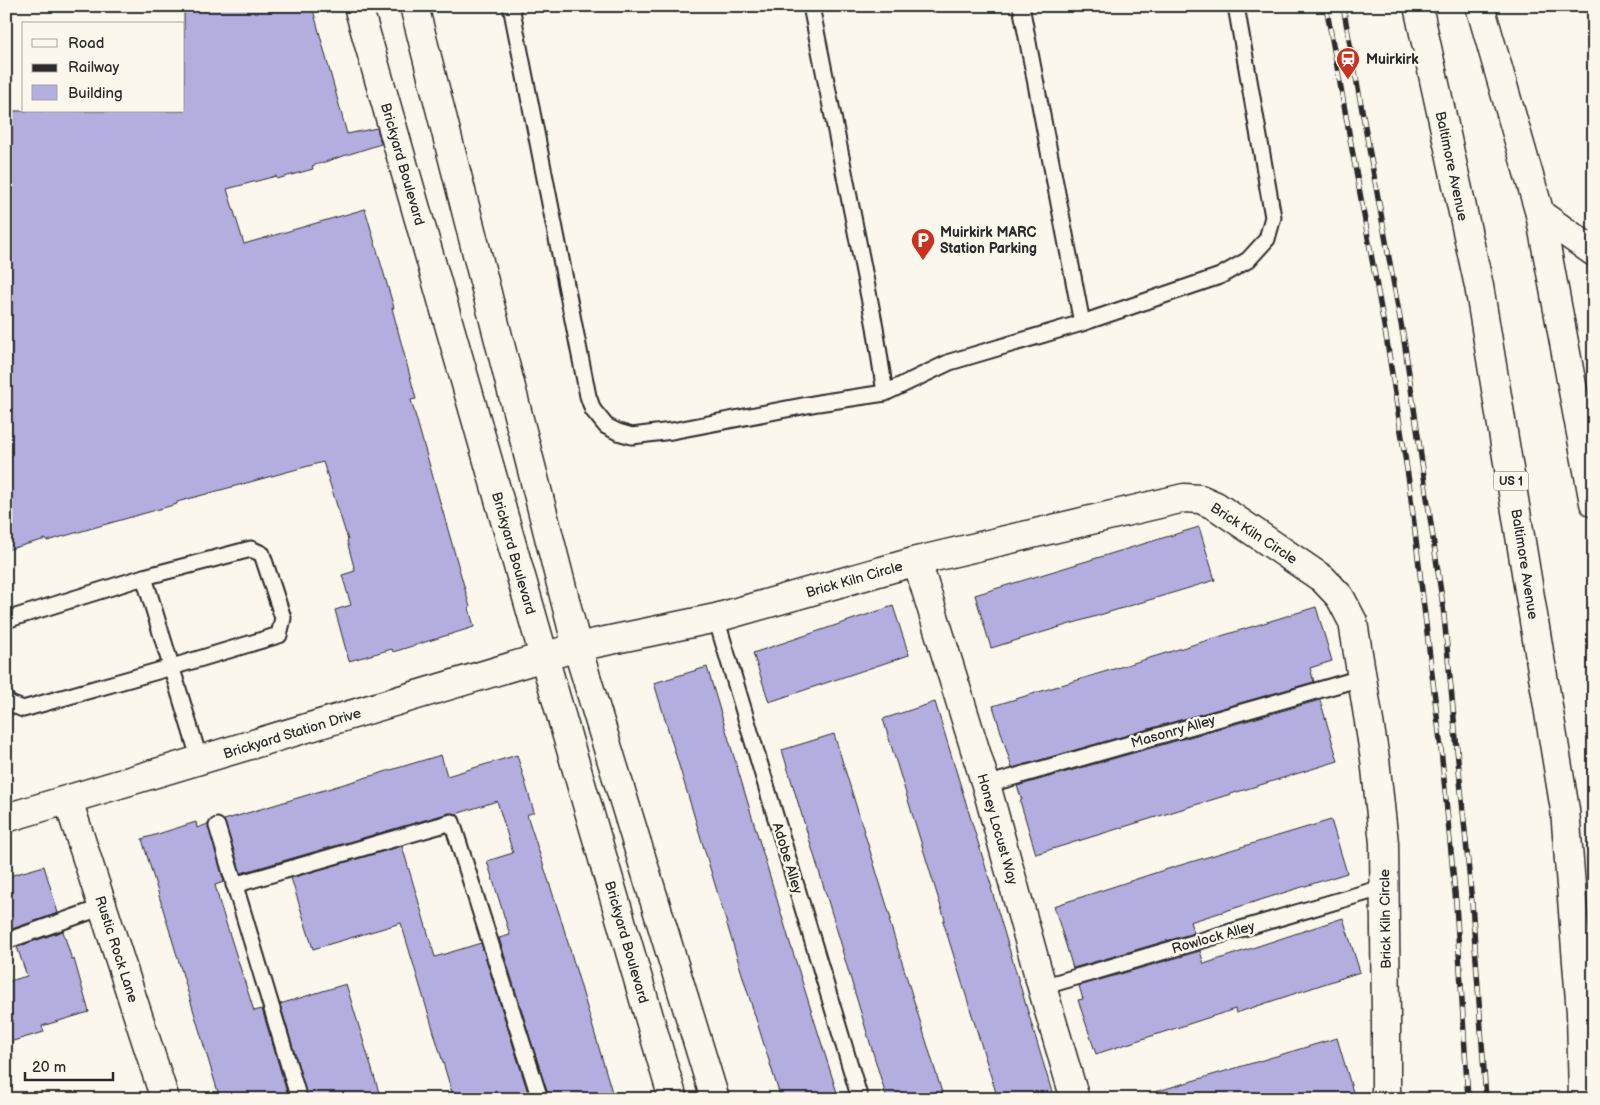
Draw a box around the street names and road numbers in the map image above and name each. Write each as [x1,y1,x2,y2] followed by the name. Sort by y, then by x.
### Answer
[377,101,428,227] street label: Brickyard Boulevard
[1432,110,1471,222] street label: Baltimore Avenue
[1494,472,1528,491] road number: US 1
[488,490,539,616] street label: Brickyard Boulevard
[1207,499,1300,568] street label: Brick Kiln Circle
[1507,508,1542,621] street label: Baltimore Avenue
[804,558,904,601] street label: Brick Kiln Circle
[221,704,363,763] street label: Brickyard Station Drive
[1129,711,1218,752] street label: Masonry Alley
[974,772,1022,887] street label: Honey Locust Way
[769,821,807,896] street label: Adobe Alley
[1376,869,1395,969] street label: Brick Kiln Circle
[601,879,652,1005] street label: Brickyard Boulevard
[91,894,142,1005] street label: Rustic Rock Lane
[1170,917,1257,957] street label: Rowlock Alley

